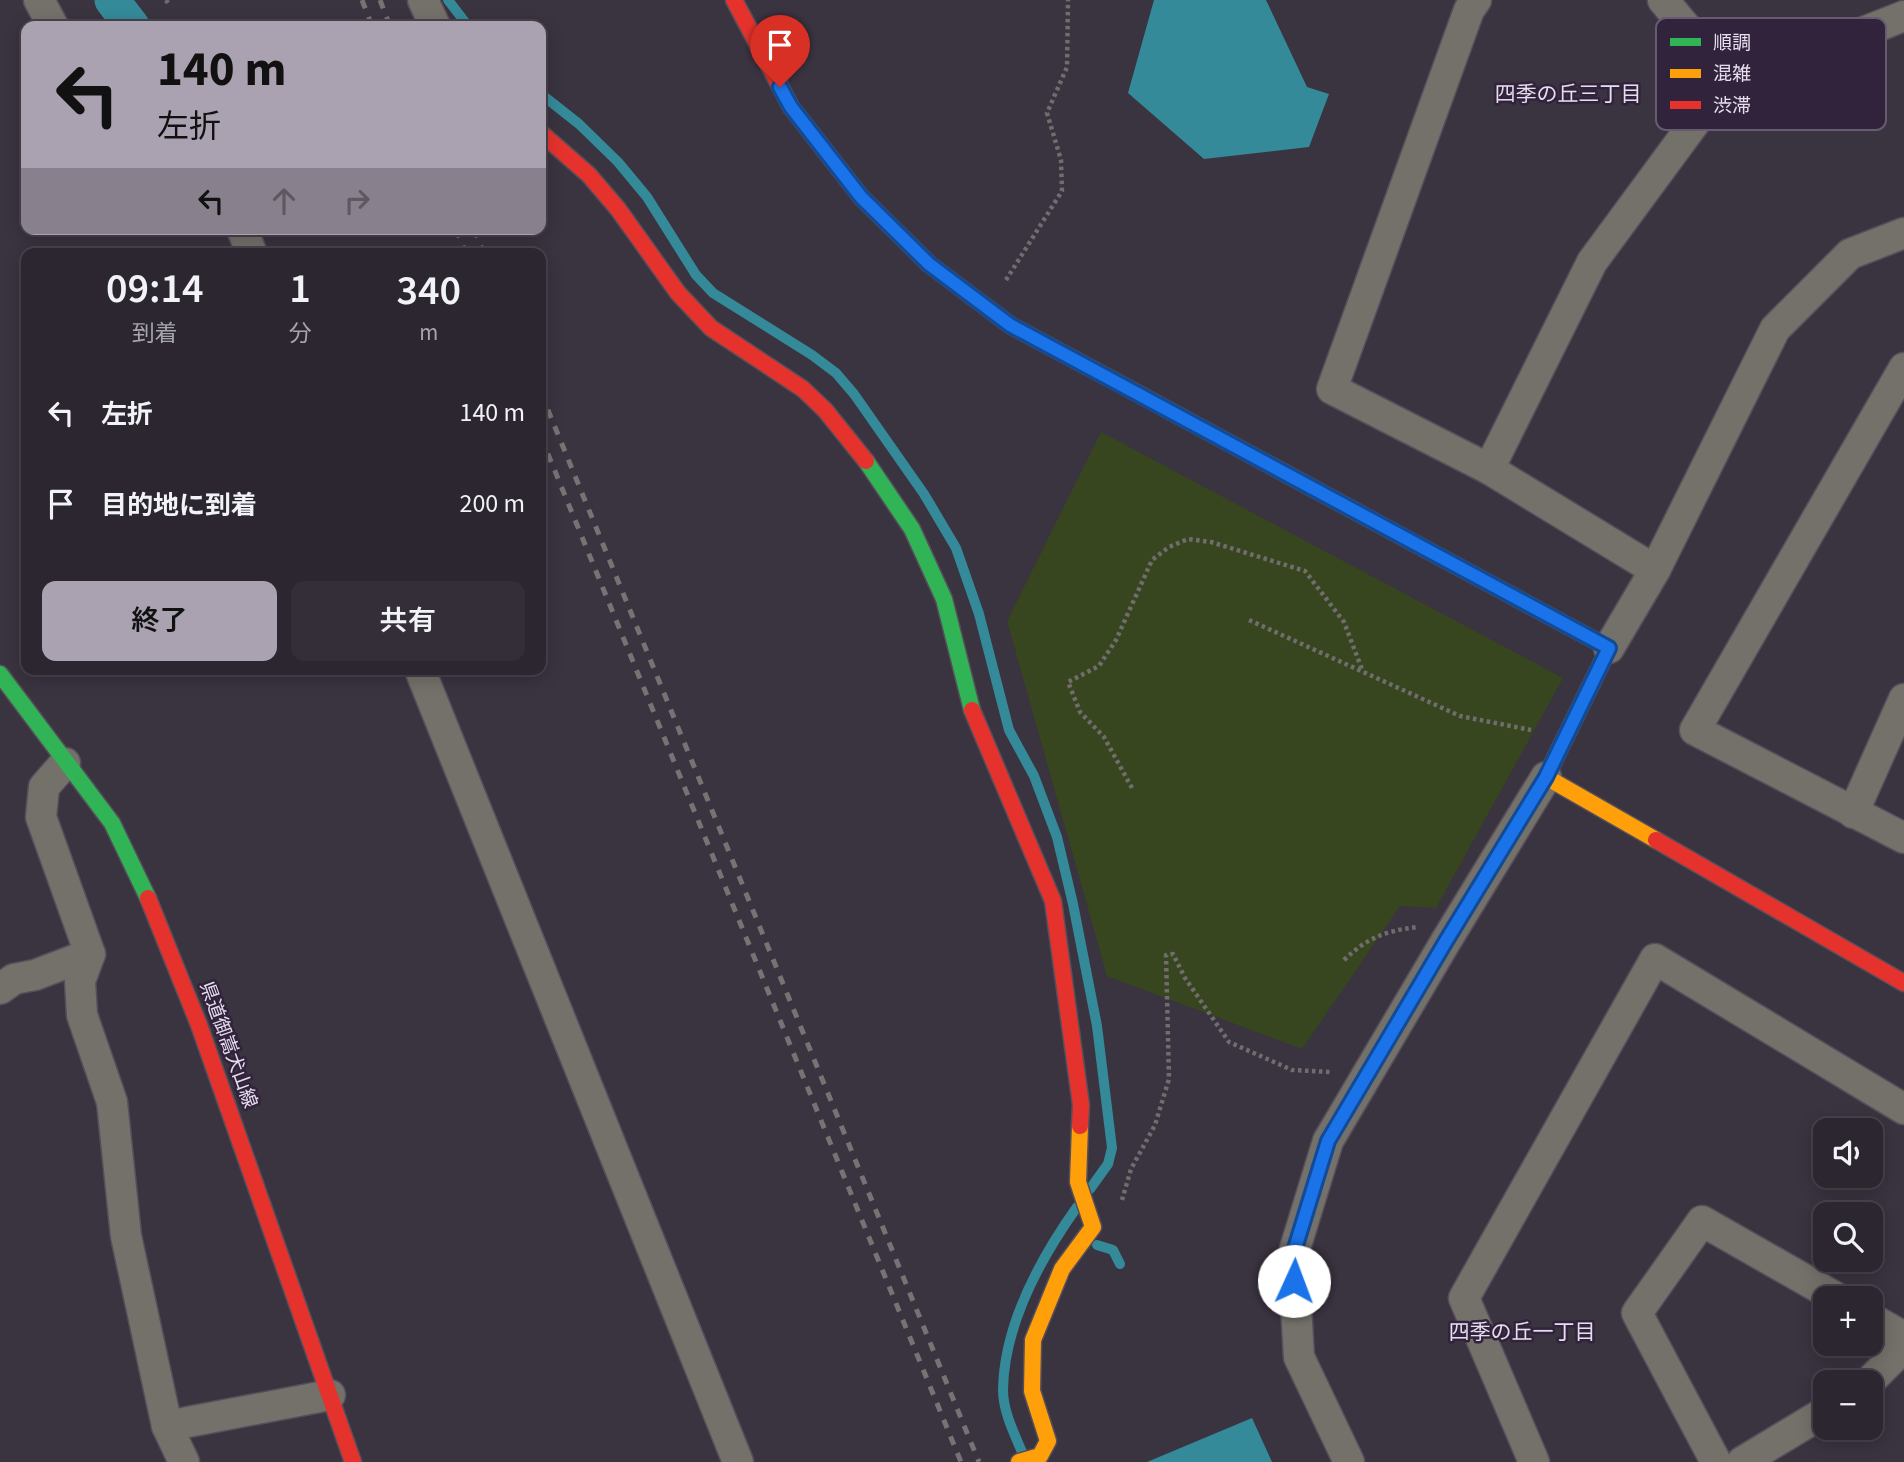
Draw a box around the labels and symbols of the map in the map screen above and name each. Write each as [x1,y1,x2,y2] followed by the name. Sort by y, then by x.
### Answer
[750,15,810,87] pin
[1656,18,1886,130] legend
[1713,30,1751,57] text: 順調
[1713,61,1751,88] text: 混雑
[1495,79,1642,109] district label: 四季の丘三丁目
[1713,93,1751,120] text: 渋滞
[193,978,263,1112] street label: 県道御嵩犬山線
[1257,1244,1331,1318] position arrow
[1449,1317,1596,1347] district label: 四季の丘一丁目

